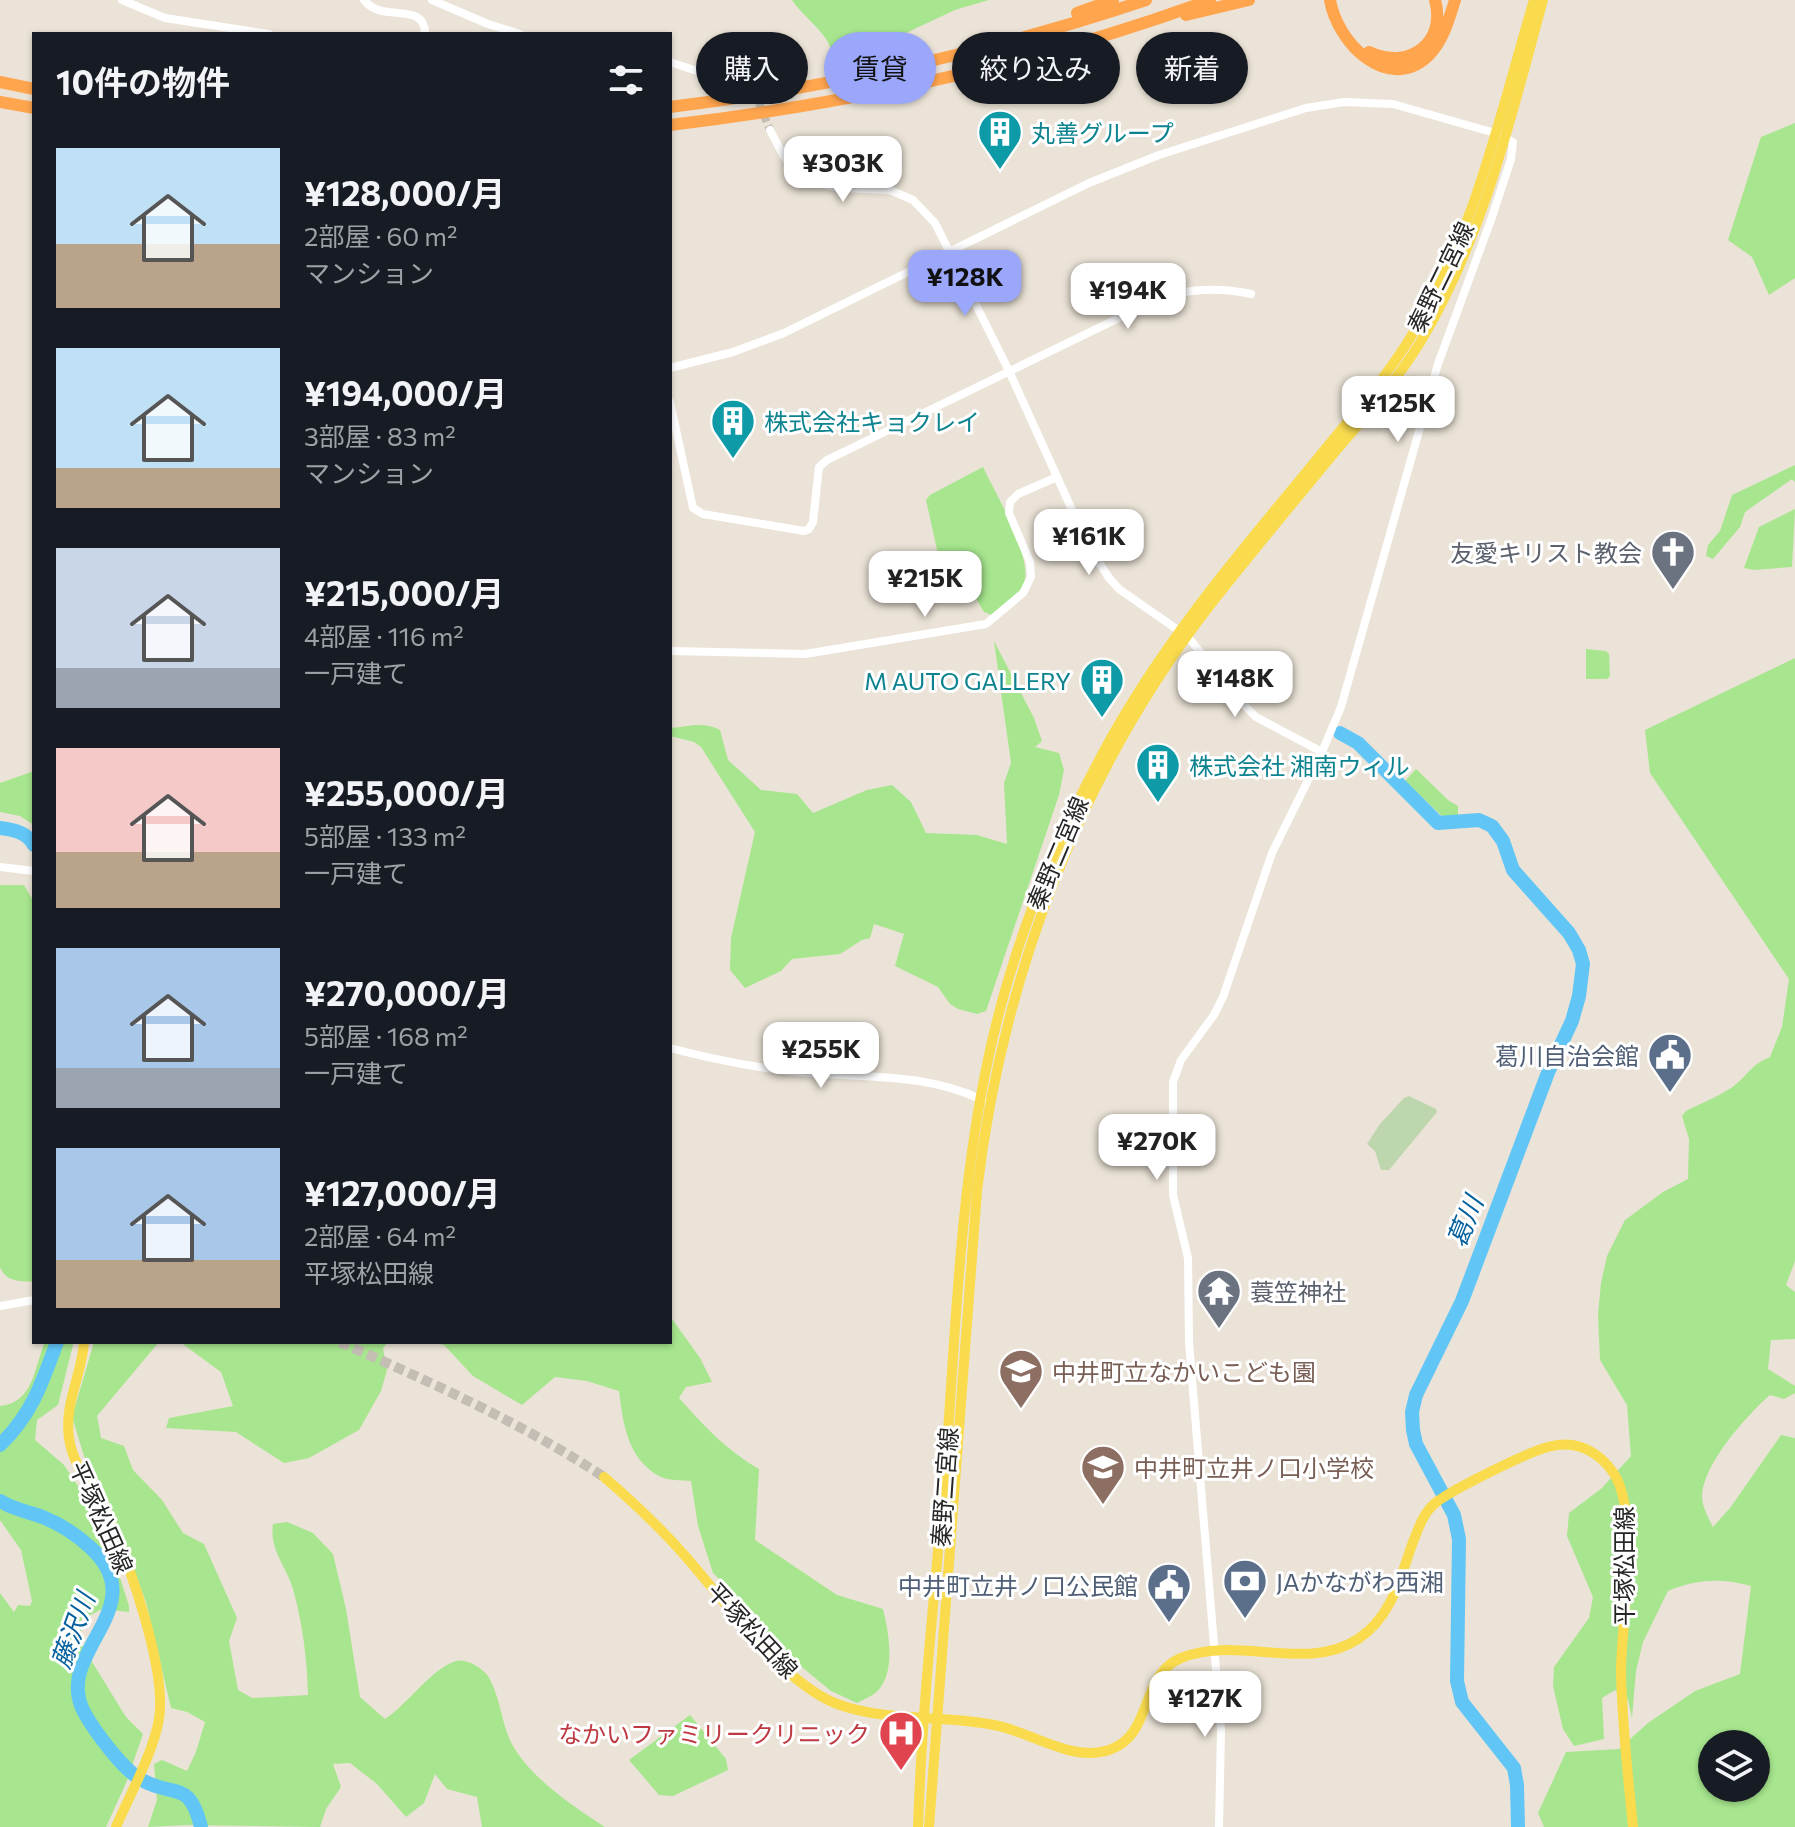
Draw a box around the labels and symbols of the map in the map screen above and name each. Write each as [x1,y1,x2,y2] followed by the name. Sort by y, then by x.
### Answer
[976,108,1024,171] building icon: 丸善グループ
[1031,118,1174,147] place label: 丸善グループ
[787,136,899,204] pin: ¥303K
[1401,217,1479,337] street label: 秦野二宮線
[909,250,1021,318] pin: ¥128K
[1072,263,1184,331] pin: ¥194K
[1342,376,1454,444] pin: ¥125K
[709,397,757,460] building icon: 株式会社キョクレイ
[764,407,980,436] place label: 株式会社キョクレイ
[1033,509,1145,577] pin: ¥161K
[1649,528,1697,591] church icon: 友愛キリスト教会
[1450,538,1642,567] place label: 友愛キリスト教会
[869,551,981,619] pin: ¥215K
[1179,651,1291,719] pin: ¥148K
[1078,656,1126,719] building icon: M AUTO GALLERY
[864,666,1071,695] place label: M AUTO GALLERY
[1134,741,1182,804] building icon: 株式会社 湘南ウィル
[1189,751,1410,780] place label: 株式会社 湘南ウィル
[1020,792,1094,914] street label: 秦野二宮線
[765,1022,877,1090] pin: ¥255K
[1646,1031,1694,1094] public building icon: 葛川自治会館
[1495,1041,1639,1070] place label: 葛川自治会館
[1101,1114,1213,1182] pin: ¥270K
[1440,1188,1489,1251] water label: 葛川
[1195,1267,1243,1330] temple icon: 蓑笠神社
[1250,1277,1346,1306] place label: 蓑笠神社
[997,1347,1045,1410] school or university icon: 中井町立なかいこども園
[1052,1357,1316,1386] place label: 中井町立なかいこども園
[925,1426,963,1548] street label: 秦野二宮線
[1079,1443,1127,1506] school or university icon: 中井町立井ノ口小学校
[1134,1453,1374,1482] place label: 中井町立井ノ口小学校
[64,1456,140,1578] street label: 平塚松田線
[1609,1506,1638,1626] street label: 平塚松田線
[1221,1557,1269,1620] bank icon: JAかながわ西湘
[1145,1561,1193,1624] public building icon: 中井町立井ノ口公民館
[1276,1567,1444,1596] place label: JAかながわ西湘
[898,1571,1138,1600] place label: 中井町立井ノ口公民館
[701,1576,805,1684] street label: 平塚松田線
[44,1585,101,1672] water label: 藤沢川
[1149,1671,1261,1739] pin: ¥127K
[877,1709,925,1772] hospital icon: なかいファミリークリニック
[558,1719,870,1748] place label: なかいファミリークリニック

